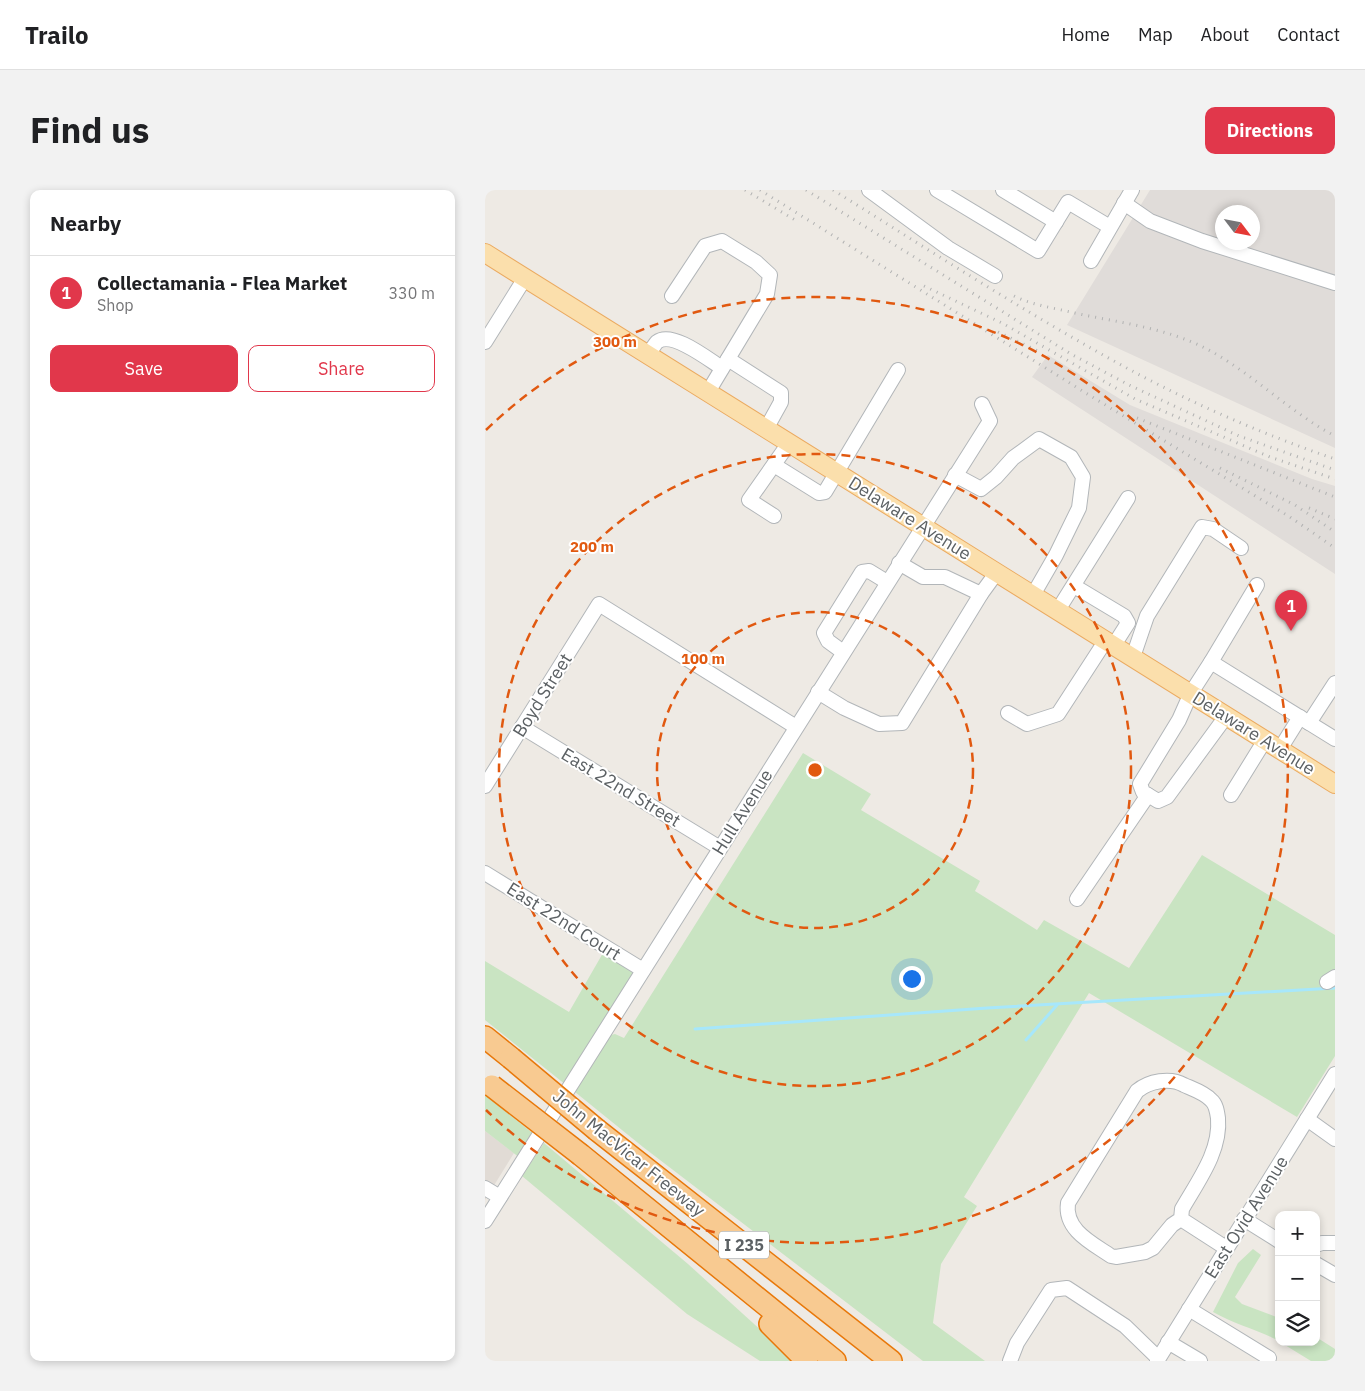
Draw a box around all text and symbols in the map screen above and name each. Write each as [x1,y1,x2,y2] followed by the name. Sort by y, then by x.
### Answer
[25,19,89,51] text: Trailo
[1062,23,1110,46] text: Home
[1138,23,1173,46] text: Map
[1201,23,1249,46] text: About
[1277,23,1340,46] text: Contact
[30,107,149,153] text: Find us
[1205,107,1335,154] button: Directions
[1215,205,1260,250] north arrow
[50,209,121,237] text: Nearby
[97,271,347,295] text: Collectamania - Flea Market
[61,283,71,303] text: 1
[388,283,435,303] text: 330 m
[97,295,134,315] text: Shop
[593,332,637,351] text: 300 m
[50,345,238,392] button: Save
[248,345,435,392] button: Share
[844,471,976,565] street label: Delaware Avenue
[570,537,614,556] text: 200 m
[1275,590,1307,631] pin: 1
[507,649,577,741] street label: Boyd Street
[681,649,725,668] text: 100 m
[1188,686,1320,780] street label: Delaware Avenue
[557,742,685,832] street label: East 22nd Street
[806,761,824,779] centre of rings
[707,765,778,859] street label: Hull Avenue
[503,877,625,965] street label: East 22nd Court
[899,966,925,992] your location
[548,1084,710,1222] street label: John MacVicar Freeway
[1199,1151,1293,1283] street label: East Ovid Avenue
[1275,1211,1320,1346] map controls
[1275,1211,1320,1256] button: +
[719,1232,769,1258] road number: I 235
[1275,1256,1320,1301] button: −
[1275,1301,1320,1346] button: layers

